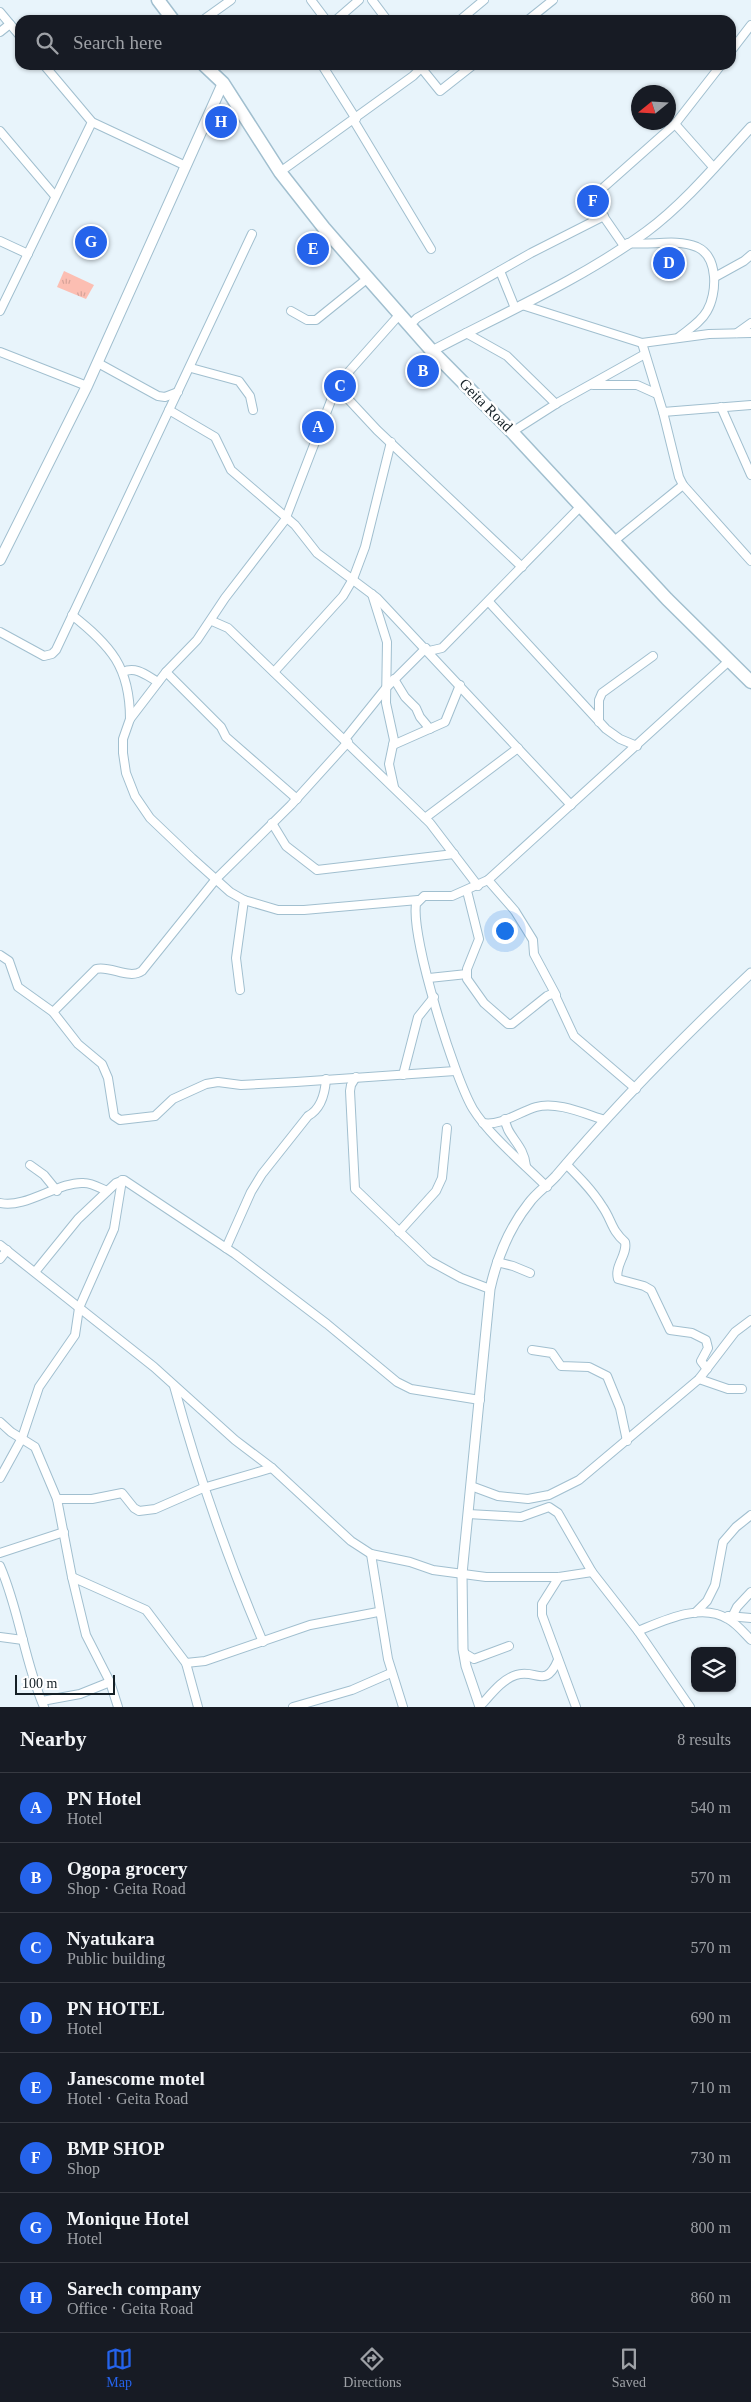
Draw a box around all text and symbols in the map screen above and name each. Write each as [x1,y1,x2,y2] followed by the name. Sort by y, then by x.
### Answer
[15,15,736,70] search box
[33,29,61,57] icon: search
[73,32,162,53] text: Search here
[631,85,676,130] north arrow
[205,103,237,141] pin: H
[577,182,609,220] pin: F
[75,223,107,261] pin: G
[297,230,329,268] pin: E
[653,244,685,282] pin: D
[407,352,439,390] pin: B
[324,367,356,405] pin: C
[456,375,516,435] street label: Geita Road
[302,408,334,446] pin: A
[492,918,518,944] your location
[691,1647,736,1692] map controls
[691,1647,736,1692] button: layers
[15,1672,115,1695] scale bar
[22,1676,57,1691] text: 100 m
[20,1727,87,1751] text: Nearby
[677,1731,731,1748] text: 8 results
[67,1788,141,1809] text: PN Hotel
[30,1799,42,1816] text: A
[691,1799,731,1816] text: 540 m
[67,1810,103,1827] text: Hotel
[67,1858,188,1879] text: Ogopa grocery
[31,1869,41,1886] text: B
[691,1869,731,1886] text: 570 m
[67,1880,186,1897] text: Shop · Geita Road
[67,1928,155,1949] text: Nyatukara
[30,1939,42,1956] text: C
[691,1939,731,1956] text: 570 m
[67,1950,165,1967] text: Public building
[67,1998,165,2019] text: PN HOTEL
[30,2009,42,2026] text: D
[691,2009,731,2026] text: 690 m
[67,2020,103,2037] text: Hotel
[67,2068,205,2089] text: Janescome motel
[31,2079,41,2096] text: E
[691,2079,731,2096] text: 710 m
[67,2090,188,2107] text: Hotel · Geita Road
[67,2138,165,2159] text: BMP SHOP
[31,2149,41,2166] text: F
[691,2149,731,2166] text: 730 m
[67,2160,100,2177] text: Shop
[67,2208,189,2229] text: Monique Hotel
[30,2219,42,2236] text: G
[691,2219,731,2236] text: 800 m
[67,2230,103,2247] text: Hotel
[67,2278,201,2299] text: Sarech company
[30,2289,42,2306] text: H
[691,2289,731,2306] text: 860 m
[67,2300,193,2317] text: Office · Geita Road
[105,2345,133,2391] tab: Map
[343,2345,402,2391] tab: Directions
[612,2345,646,2391] tab: Saved

